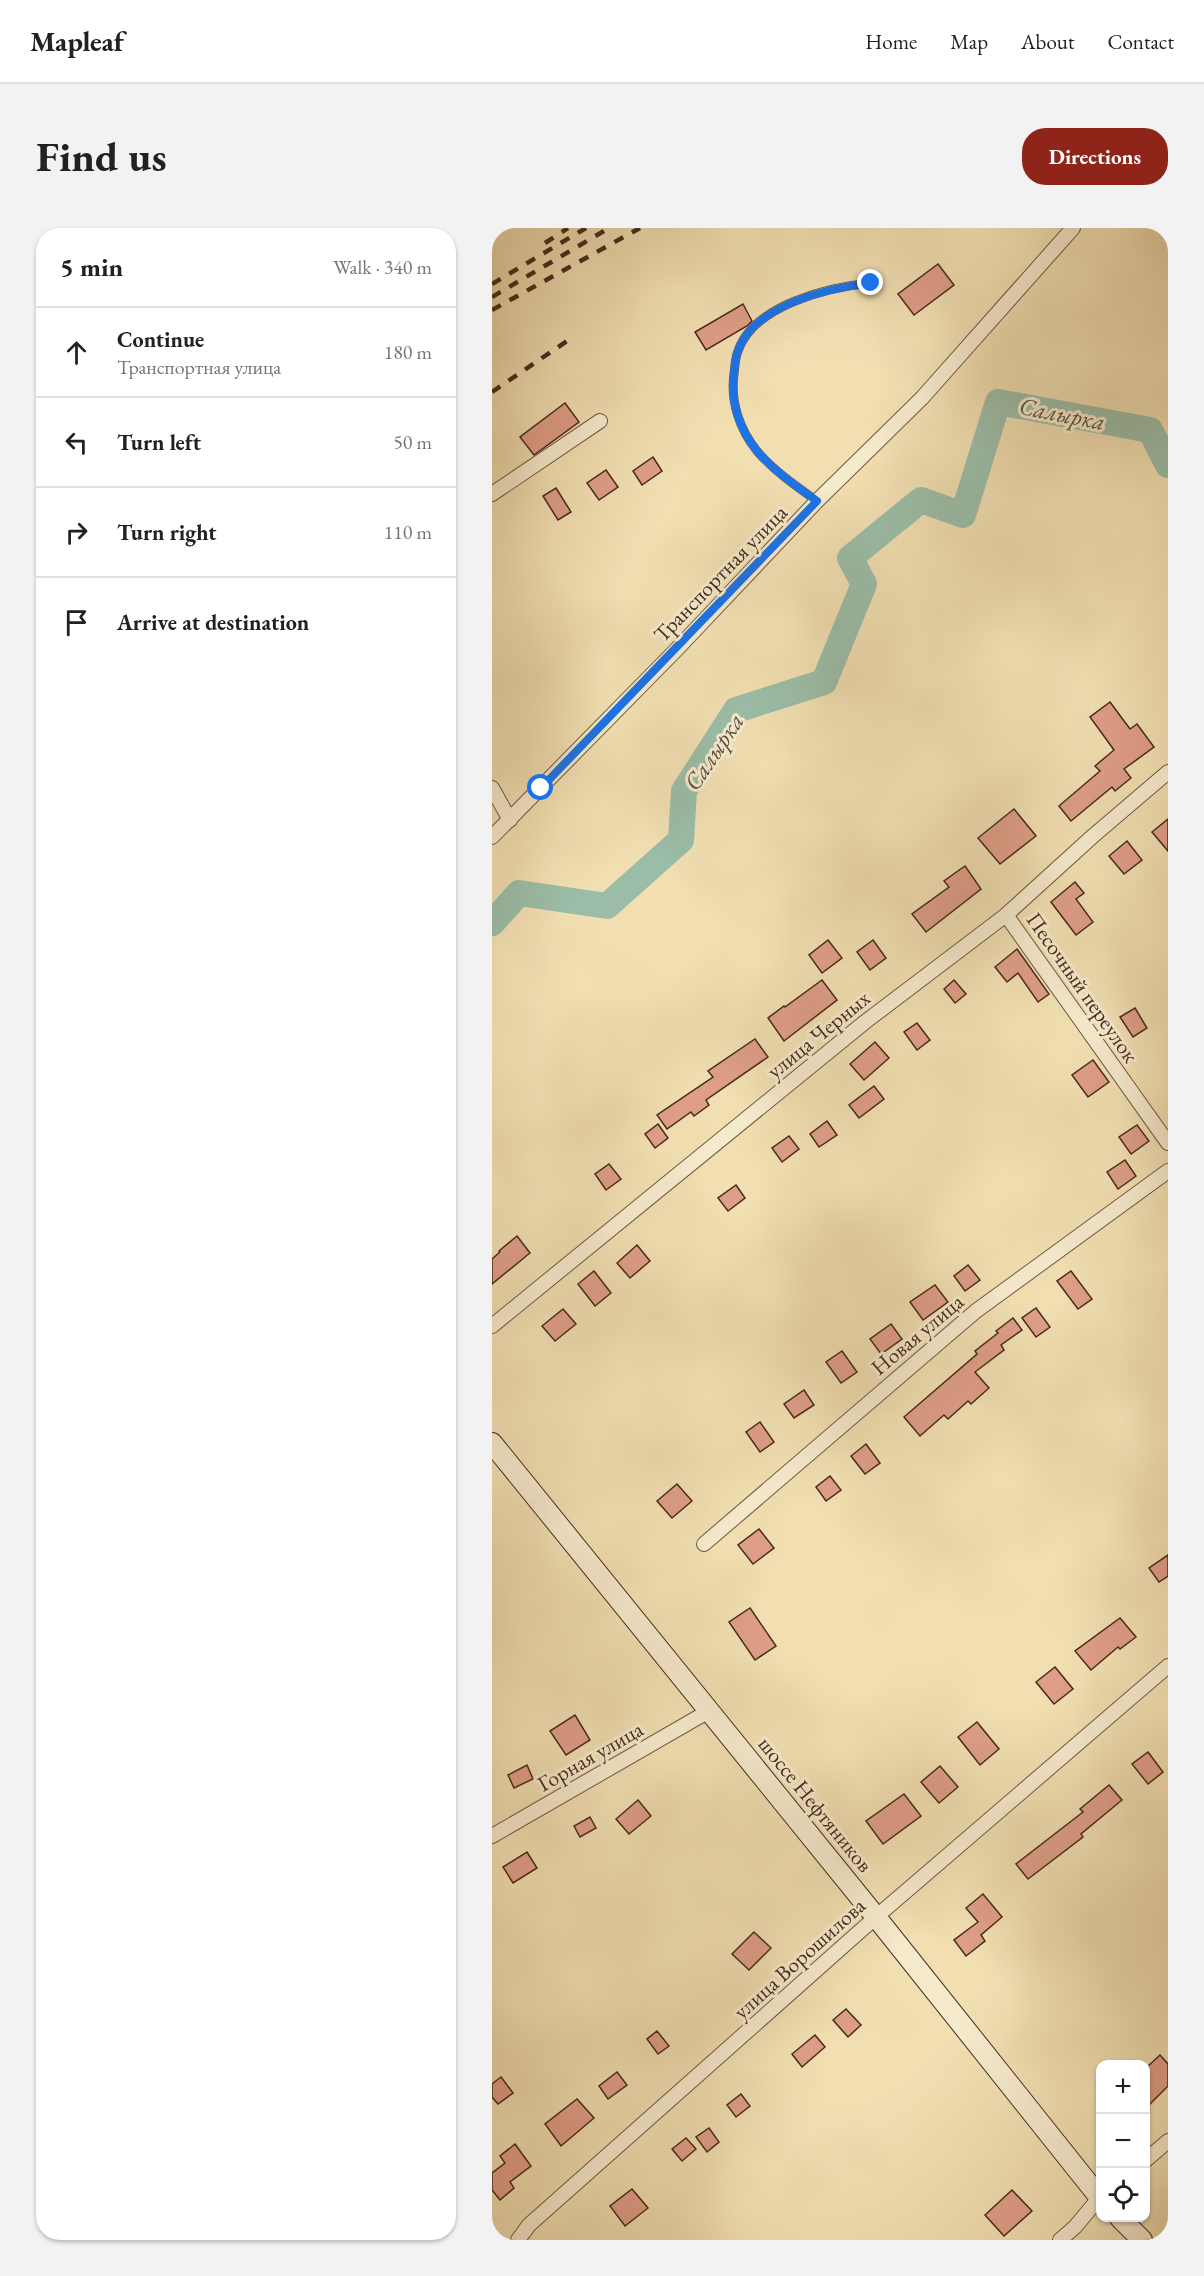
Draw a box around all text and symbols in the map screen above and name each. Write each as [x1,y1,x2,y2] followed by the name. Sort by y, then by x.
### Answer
[30,23,124,59] text: Mapleaf
[865,28,917,55] text: Home
[950,28,988,55] text: Map
[1021,28,1074,55] text: About
[1107,28,1174,55] text: Contact
[1022,128,1168,185] button: Directions
[36,129,167,184] text: Find us
[60,250,123,284] text: 5 min
[333,254,432,280] text: Walk · 340 m
[857,269,883,295] route end
[117,325,204,354] text: Continue
[60,336,93,369] icon: ahead
[384,339,432,365] text: 180 m
[117,354,281,380] text: Транспортная улица
[1017,390,1108,437] water label: Салырка
[60,426,93,459] icon: left
[117,428,201,457] text: Turn left
[393,429,432,455] text: 50 m
[647,498,794,648] street label: Транспортная улица
[60,516,93,549] icon: right
[117,518,216,547] text: Turn right
[384,519,432,545] text: 110 m
[60,606,93,639] icon: arrive
[117,608,309,637] text: Arrive at destination
[676,707,751,796] water label: Салырка
[527,774,553,800] route start
[1020,906,1146,1069] street label: Песочный переулок
[761,983,876,1085] street label: улица Черных
[865,1287,970,1382] street label: Новая улица
[532,1714,649,1798] street label: Горная улица
[752,1730,879,1878] street label: шоссе Нефтяников
[727,1891,872,2025] street label: улица Ворошилова
[1096,2060,1150,2222] map controls
[1096,2060,1150,2114] button: +
[1096,2114,1150,2168] button: −
[1096,2168,1150,2222] button: locate

